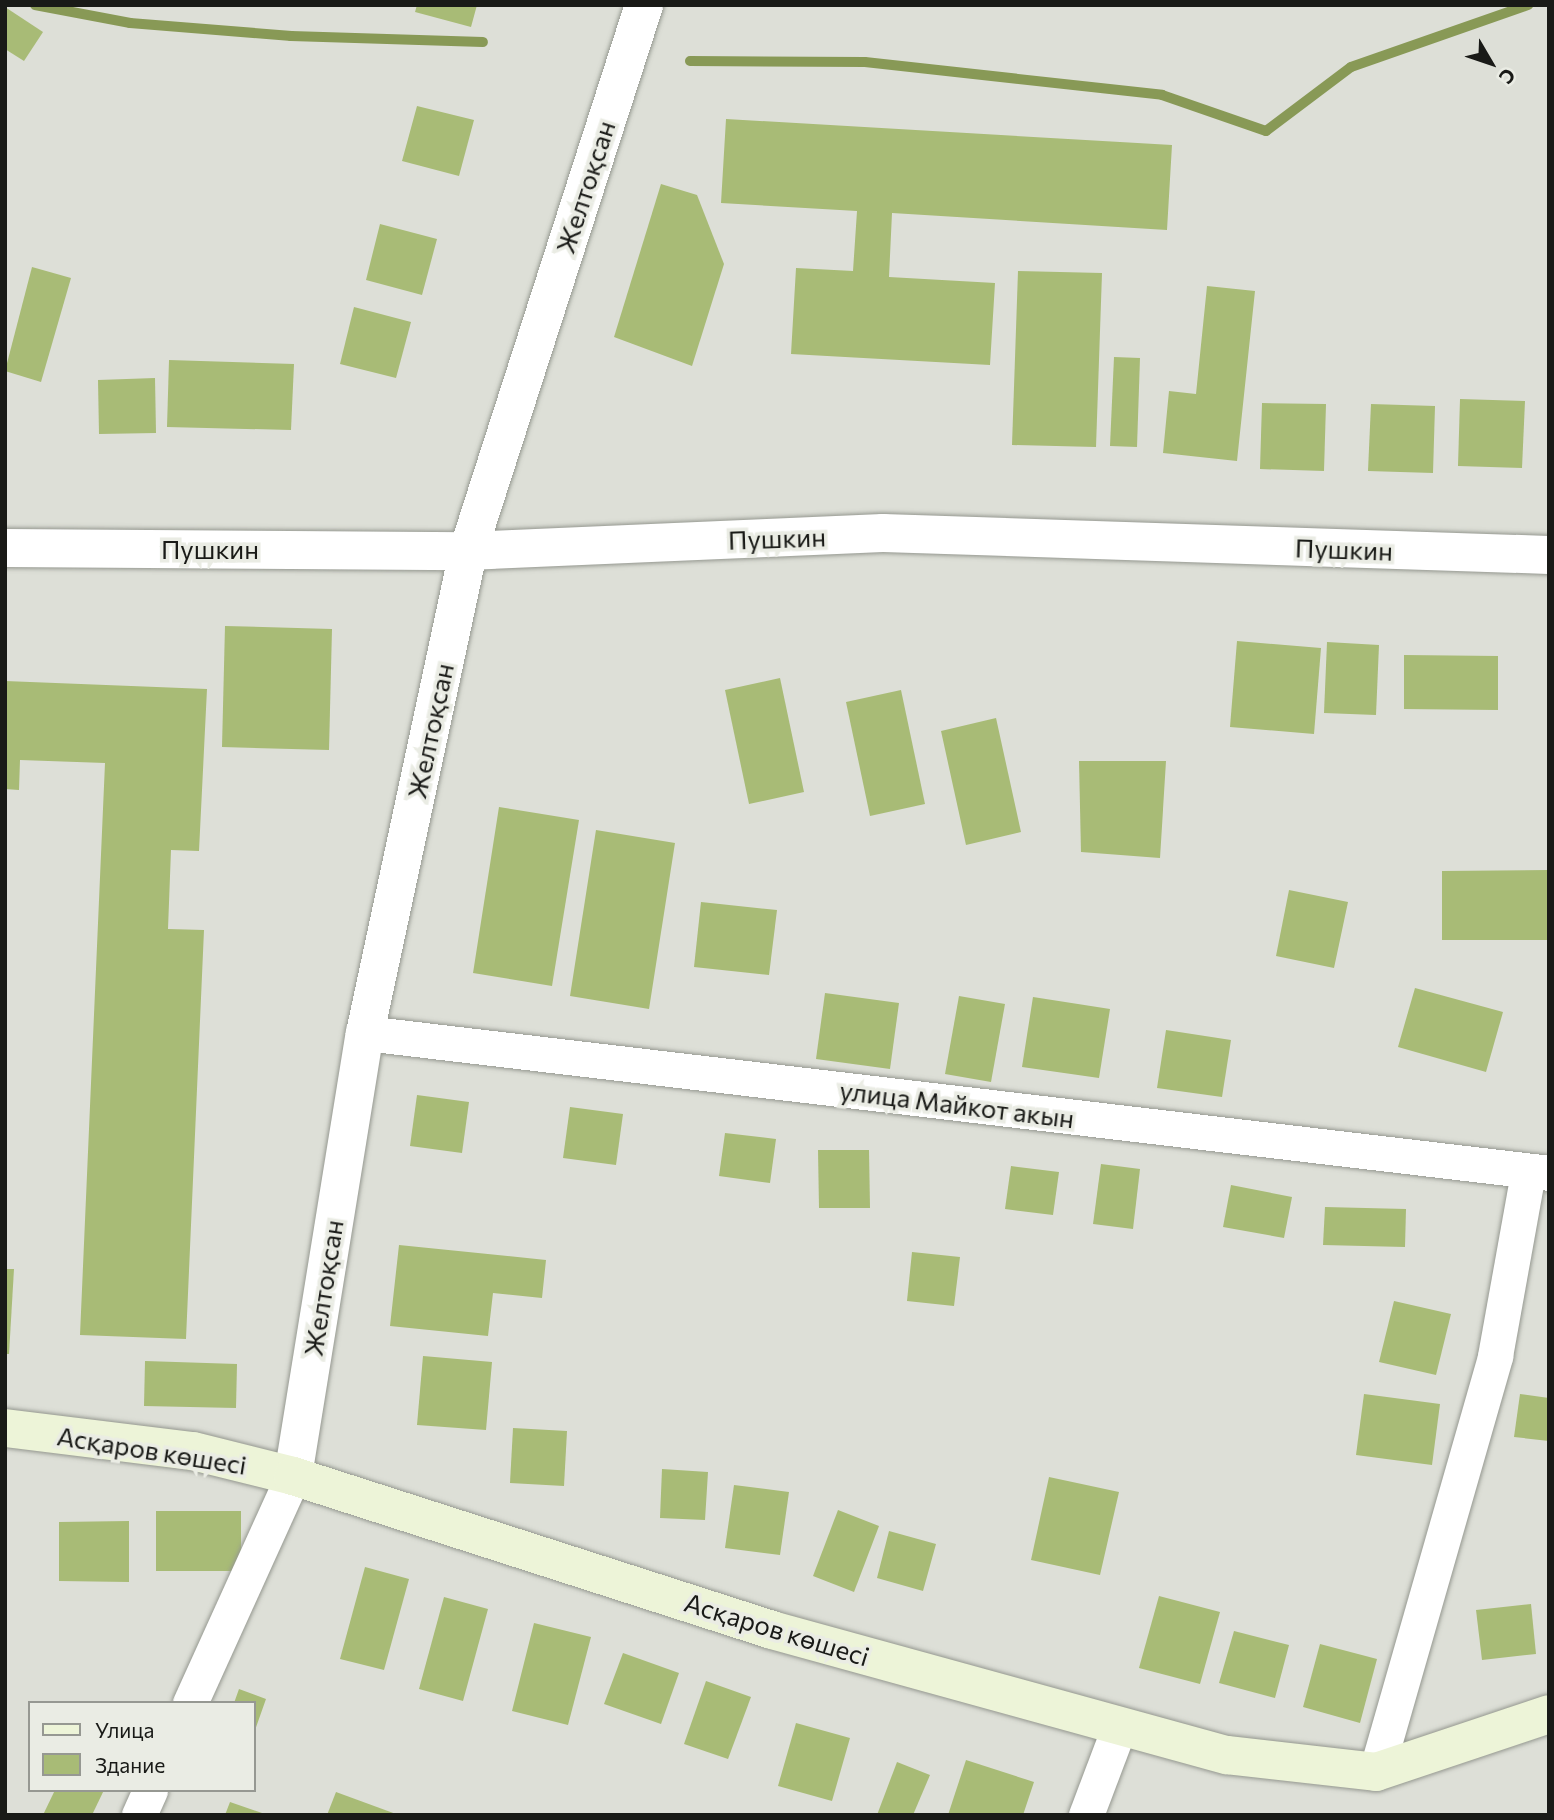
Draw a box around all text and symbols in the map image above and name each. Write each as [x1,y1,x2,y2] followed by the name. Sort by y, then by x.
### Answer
[1456,28,1526,98] north arrow
[1495,64,1521,89] text: С
[549,117,621,257] street label: Желтоқсан
[727,521,827,555] street label: Пушкин
[1294,532,1394,566] street label: Пушкин
[161,533,259,565] street label: Пушкин
[400,660,460,802] street label: Желтоқсан
[838,1074,1076,1134] street label: улица Майкот акын
[297,1218,349,1358] street label: Желтоқсан
[55,1420,249,1480] street label: Асқаров көшесі
[681,1586,873,1672] street label: Асқаров көшесі
[28,1701,256,1792] legend
[95,1717,154,1742] text: Улица
[95,1752,165,1777] text: Здание

